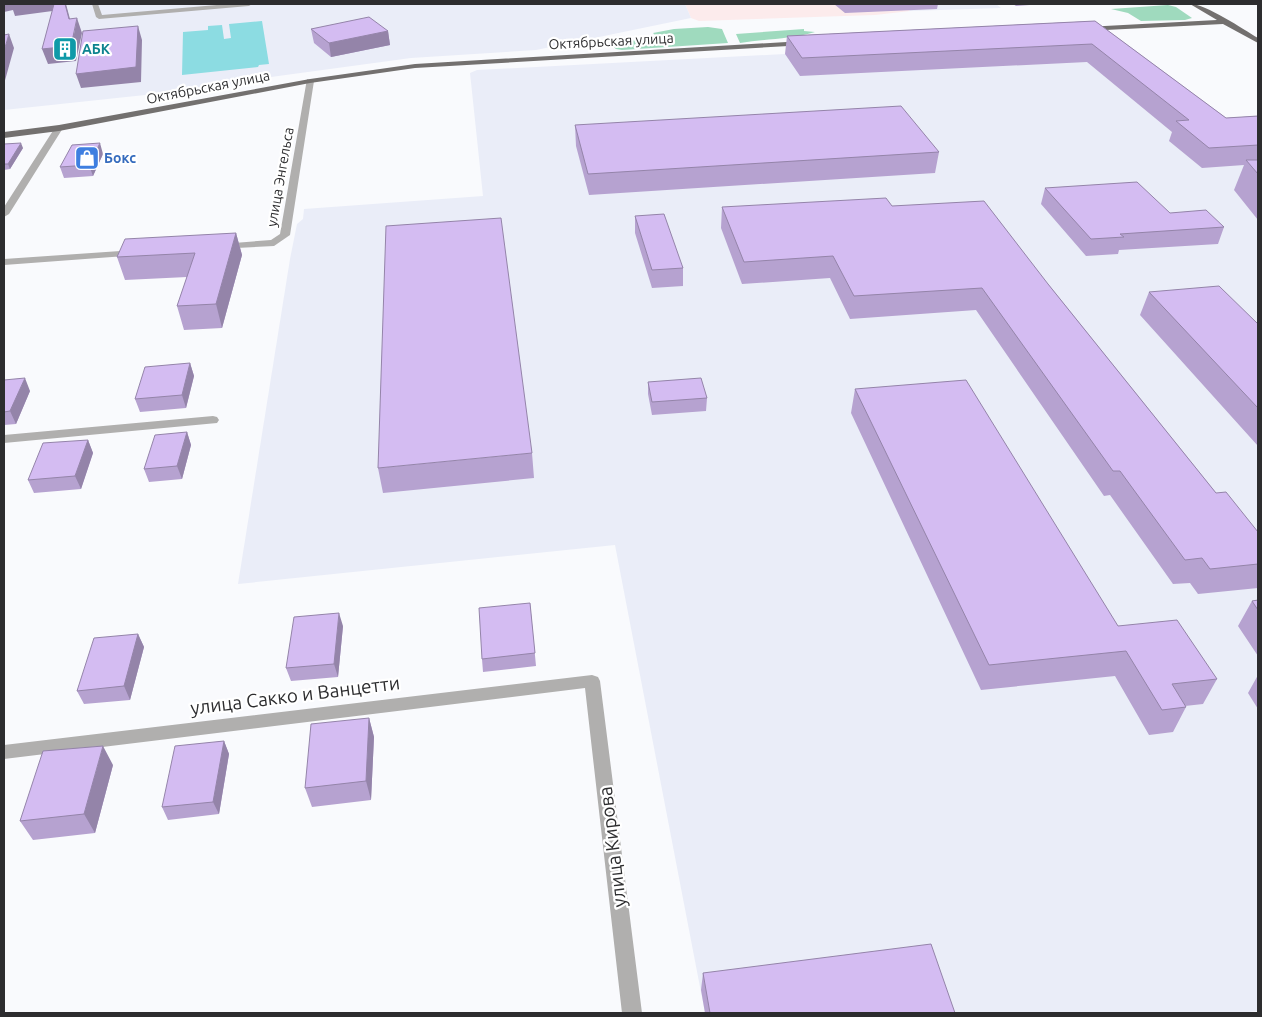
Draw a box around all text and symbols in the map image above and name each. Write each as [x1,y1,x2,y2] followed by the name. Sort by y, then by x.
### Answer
[548,30,674,52] street label: Октябрьская улица
[52,36,78,62] building icon: АБК
[82,41,111,57] place label: АБК
[145,67,271,107] street label: Октябрьская улица
[263,126,297,228] street label: улица Энгельса
[74,145,100,171] shop icon: Бокс
[104,150,136,166] place label: Бокс
[189,671,401,719] street label: улица Сакко и Ванцетти
[594,785,630,909] street label: улица Кирова

